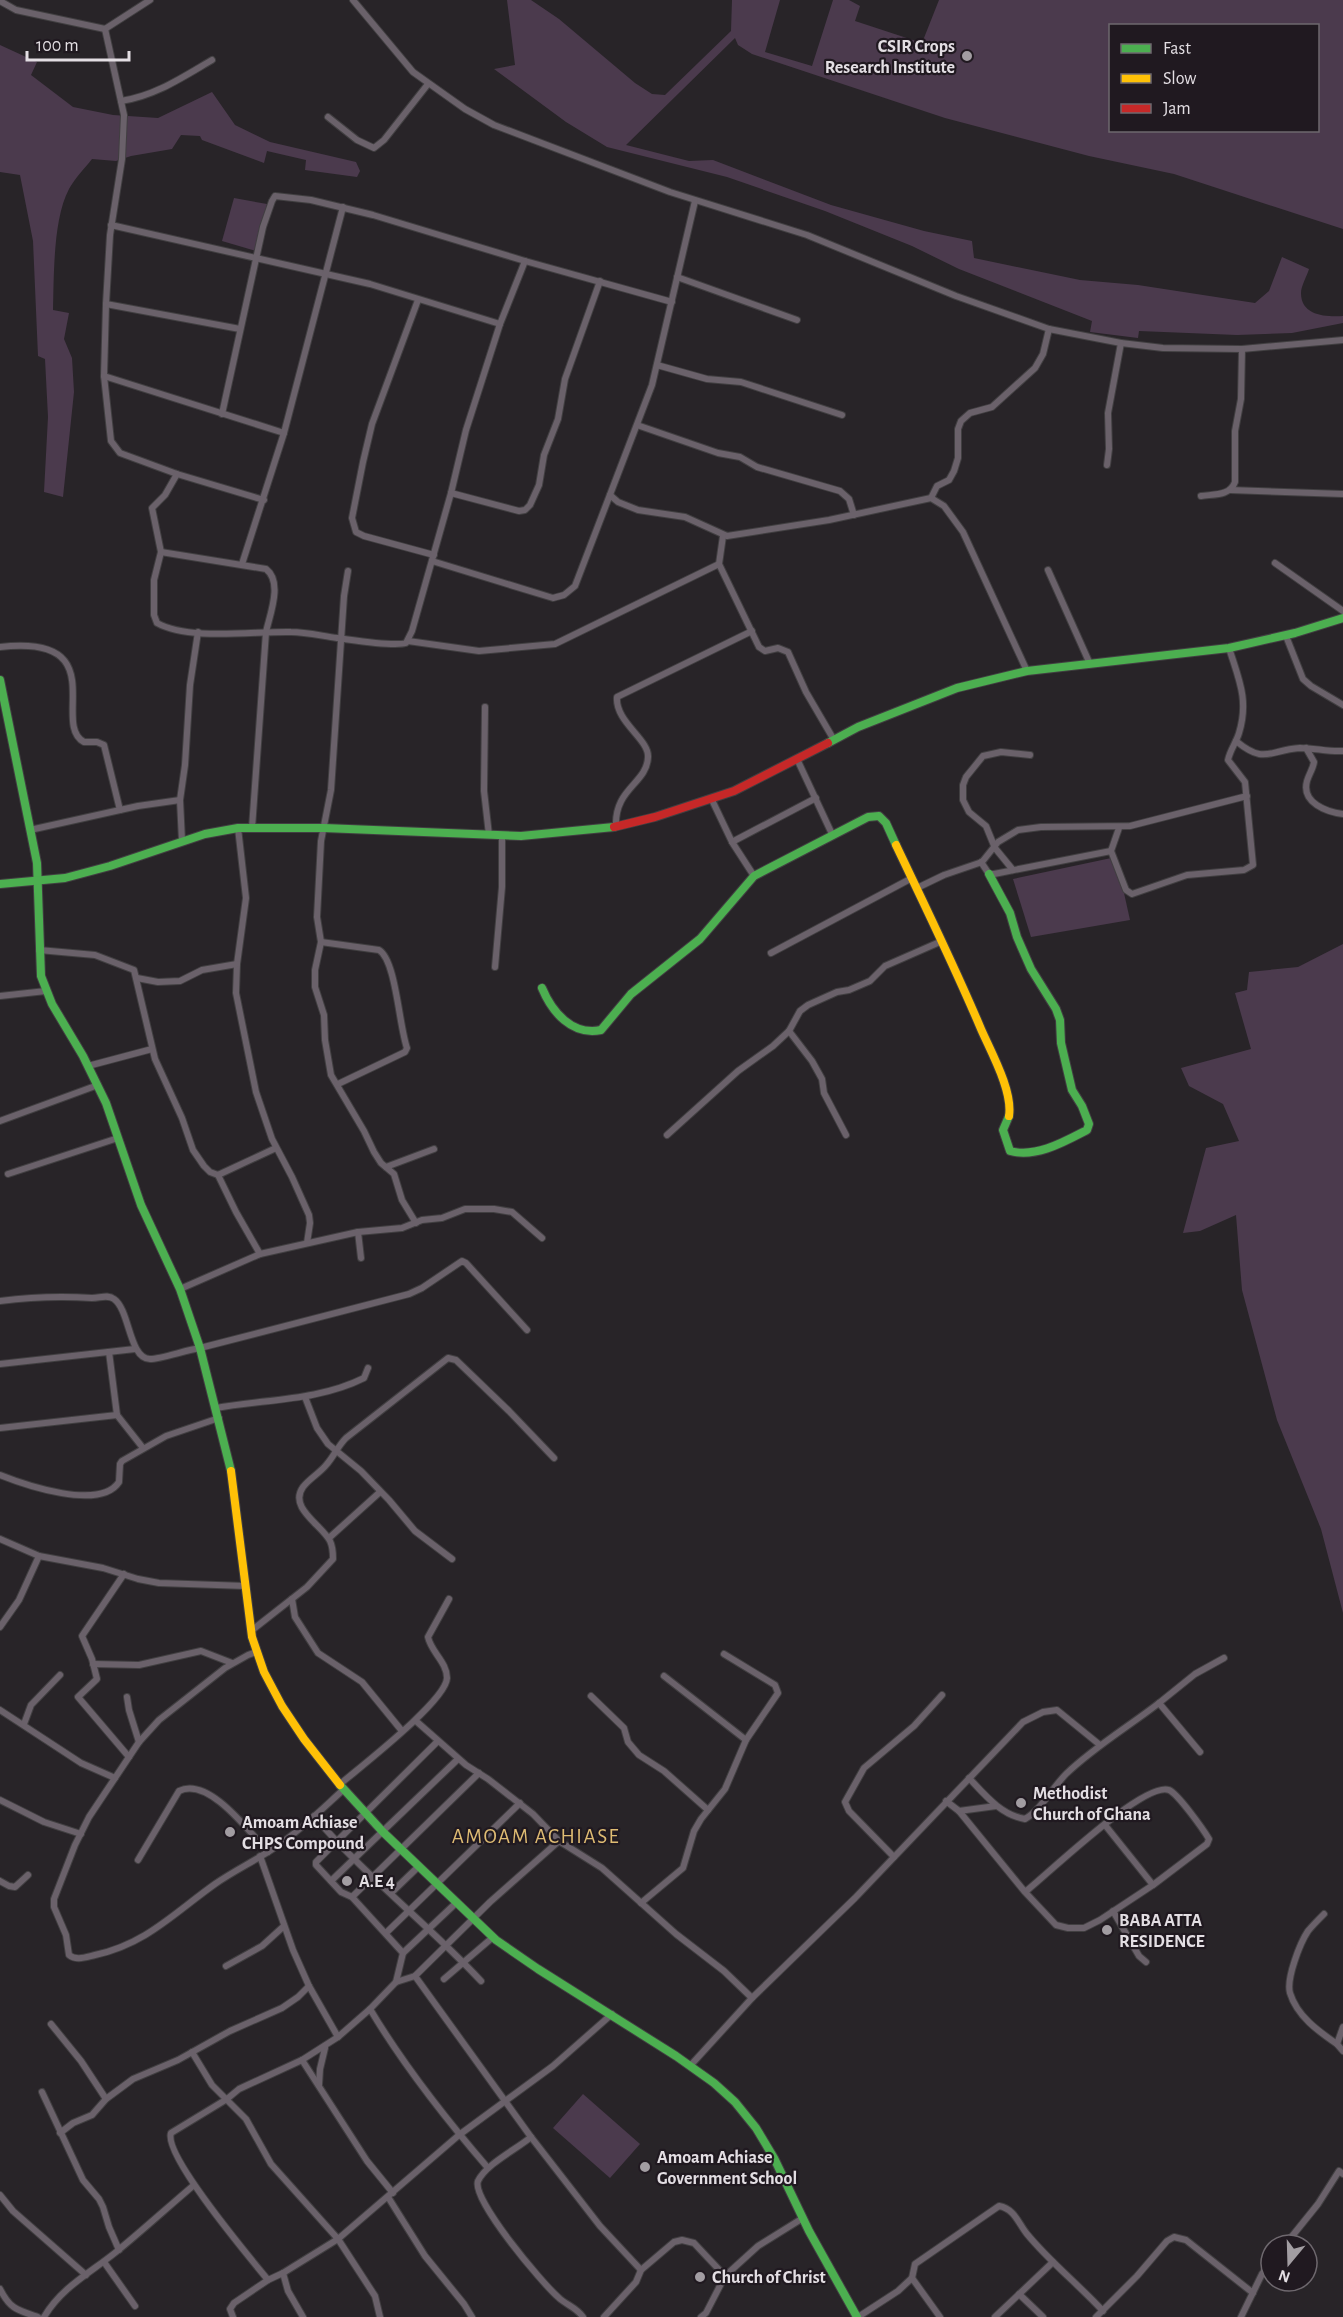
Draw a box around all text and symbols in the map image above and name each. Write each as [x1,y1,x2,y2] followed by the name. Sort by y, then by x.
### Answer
[27,24,129,62] scale bar
[1109,24,1319,132] legend
[36,37,79,55] text: 100 m
[825,38,955,77] place label: CSIR Crops Research Institute
[1163,40,1191,58] text: Fast
[960,49,974,63] marker: CSIR Crops Research Institute
[1163,70,1196,88] text: Slow
[1163,100,1191,118] text: Jam
[1033,1785,1151,1824] place label: Methodist Church of Ghana
[1014,1796,1028,1810] marker: Methodist Church of Ghana
[242,1814,365,1853] place label: Amoam Achiase CHPS Compound
[223,1825,237,1839] marker: Amoam Achiase CHPS Compound
[452,1826,620,1847] district label: AMOAM ACHIASE
[359,1873,395,1891] place label: A.E 4
[340,1874,354,1888] marker: A.E 4
[1119,1912,1205,1951] place label: BABA ATTA RESIDENCE
[1100,1923,1114,1937] marker: BABA ATTA RESIDENCE
[657,2149,797,2188] place label: Amoam Achiase Government School
[638,2160,652,2174] marker: Amoam Achiase Government School
[1259,2233,1319,2293] north arrow
[1277,2267,1292,2286] text: N
[712,2269,826,2287] place label: Church of Christ
[693,2270,707,2284] marker: Church of Christ

